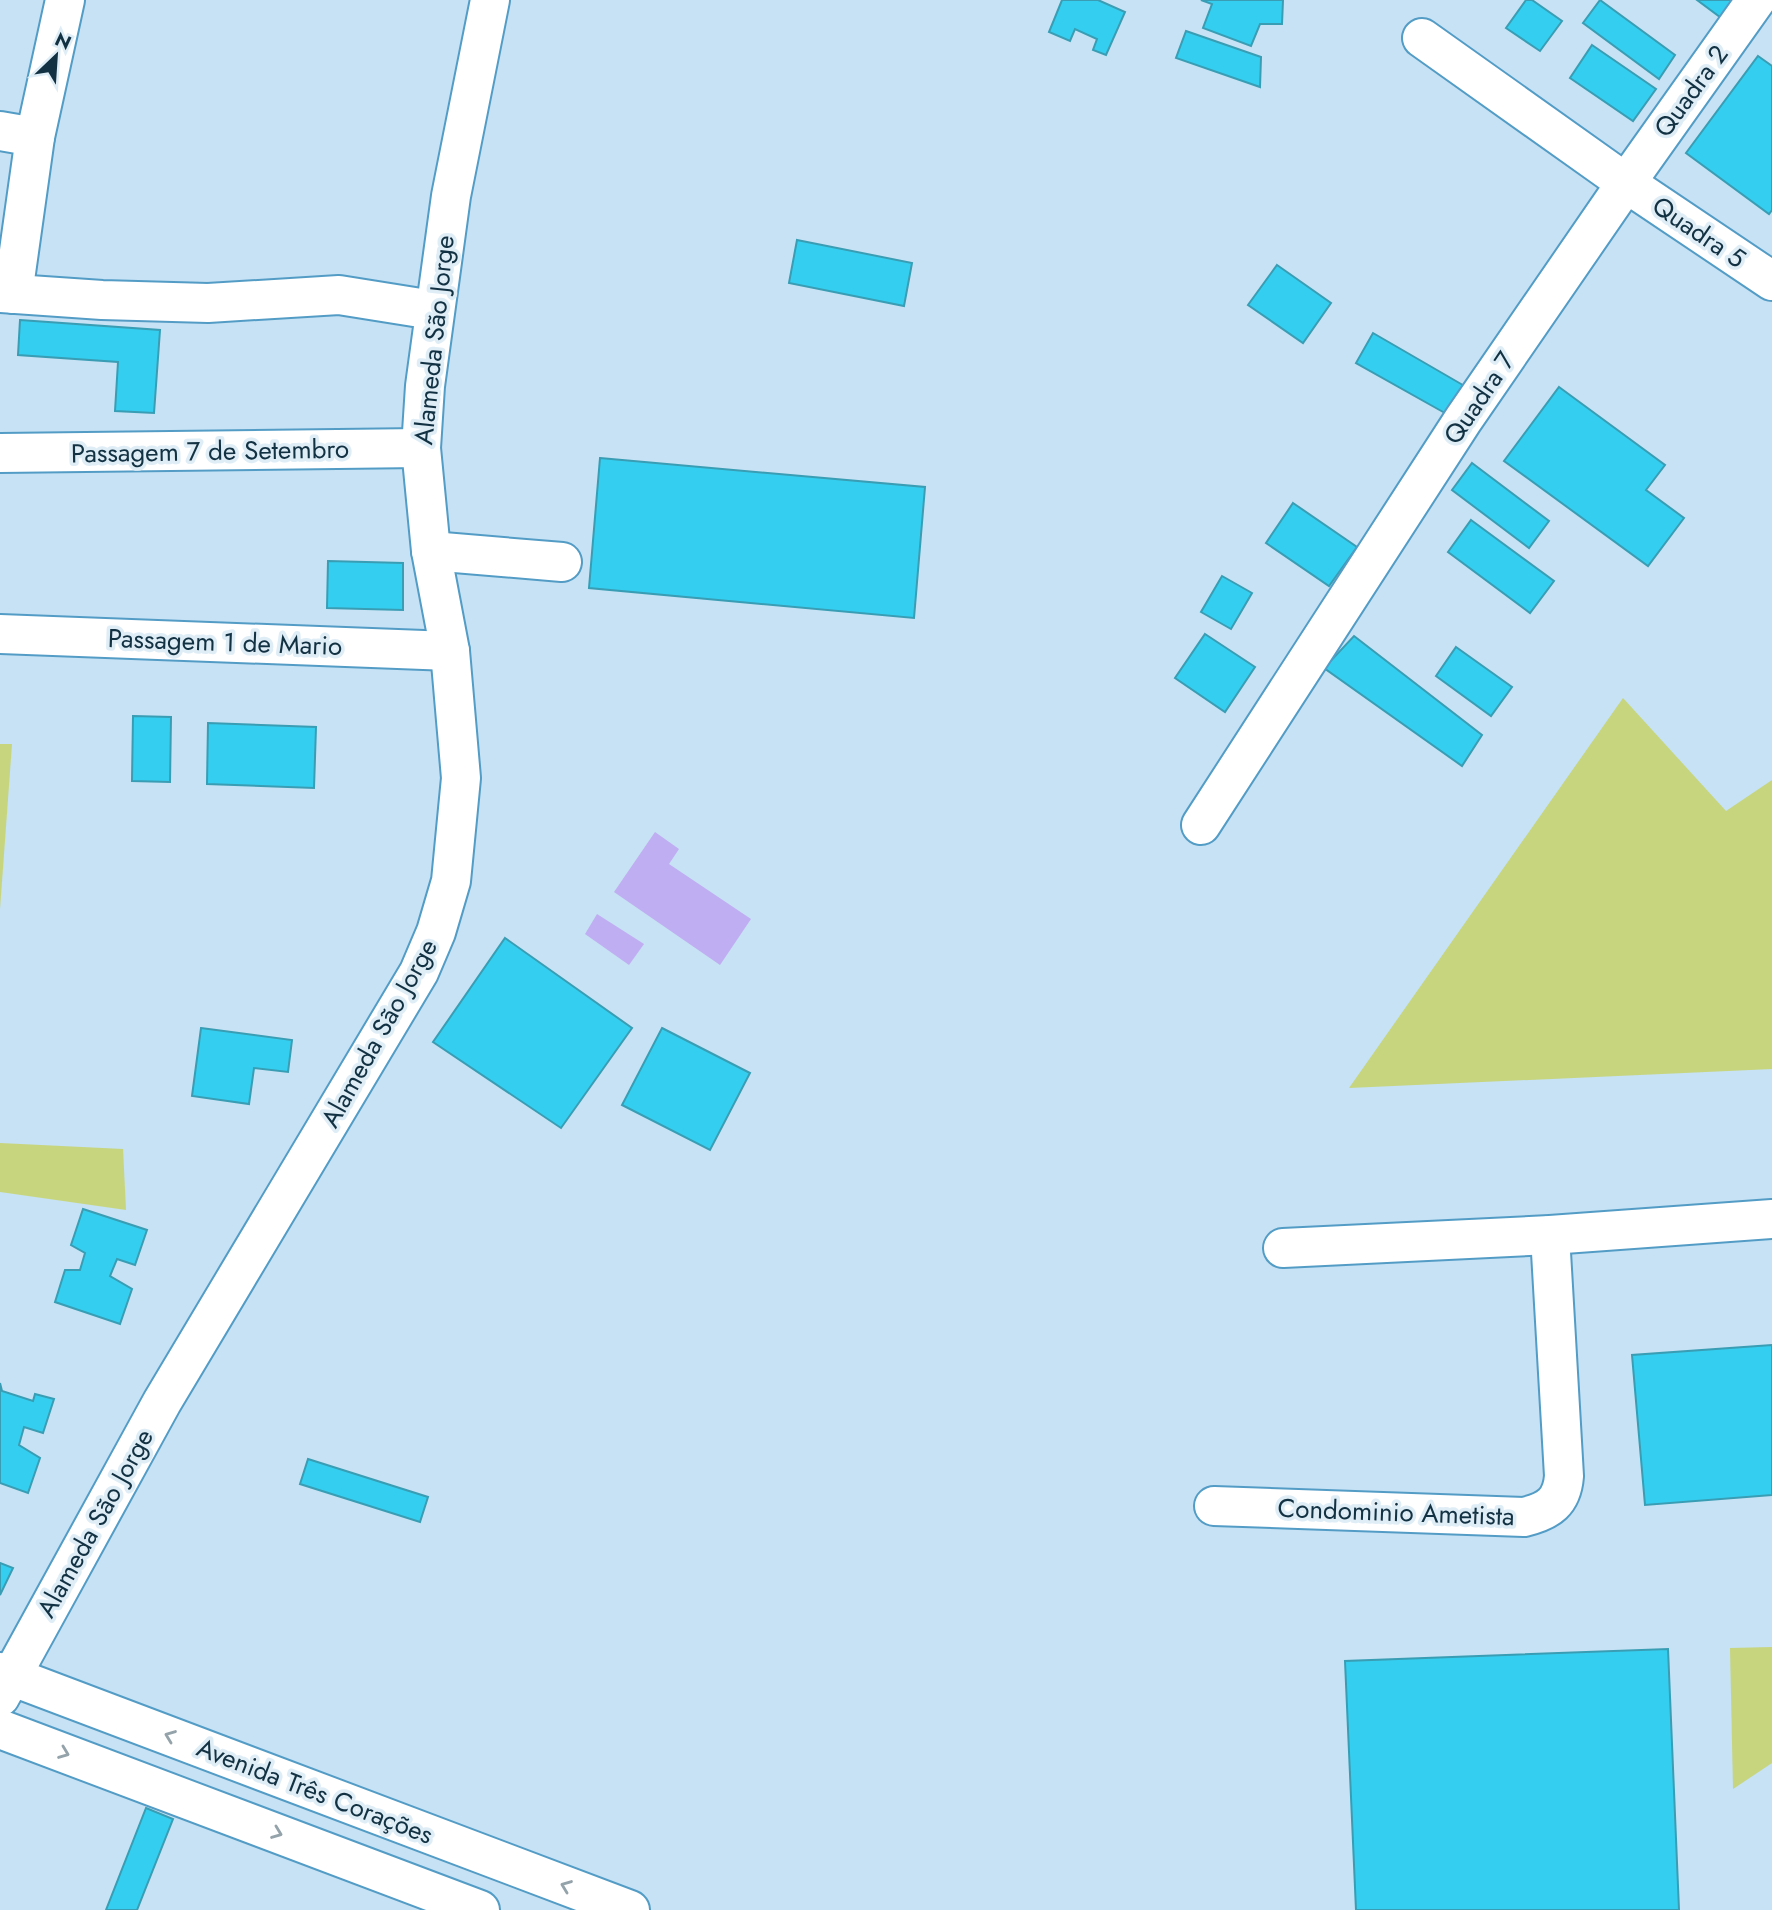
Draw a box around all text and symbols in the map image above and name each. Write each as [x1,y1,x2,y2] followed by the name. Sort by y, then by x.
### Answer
[21,21,91,91] north arrow
[50,26,76,56] text: N
[1645,37,1737,145] street label: Quadra 2
[1645,187,1753,277] street label: Quadra 5
[404,233,464,447] street label: Alameda São Jorge
[1434,344,1524,452] street label: Quadra 7
[71,430,349,472] street label: Passagem 7 de Setembro
[107,619,343,665] street label: Passagem 1 de Mario
[311,932,447,1134] street label: Alameda São Jorge
[27,1422,163,1624] street label: Alameda São Jorge
[1277,1489,1515,1535] street label: Condominio Ametista
[192,1728,438,1854] street label: Avenida Três Corações
[165,1731,177,1745] one-way arrow
[57,1745,69,1759] one-way arrow
[270,1825,282,1839] one-way arrow
[561,1880,573,1894] one-way arrow

